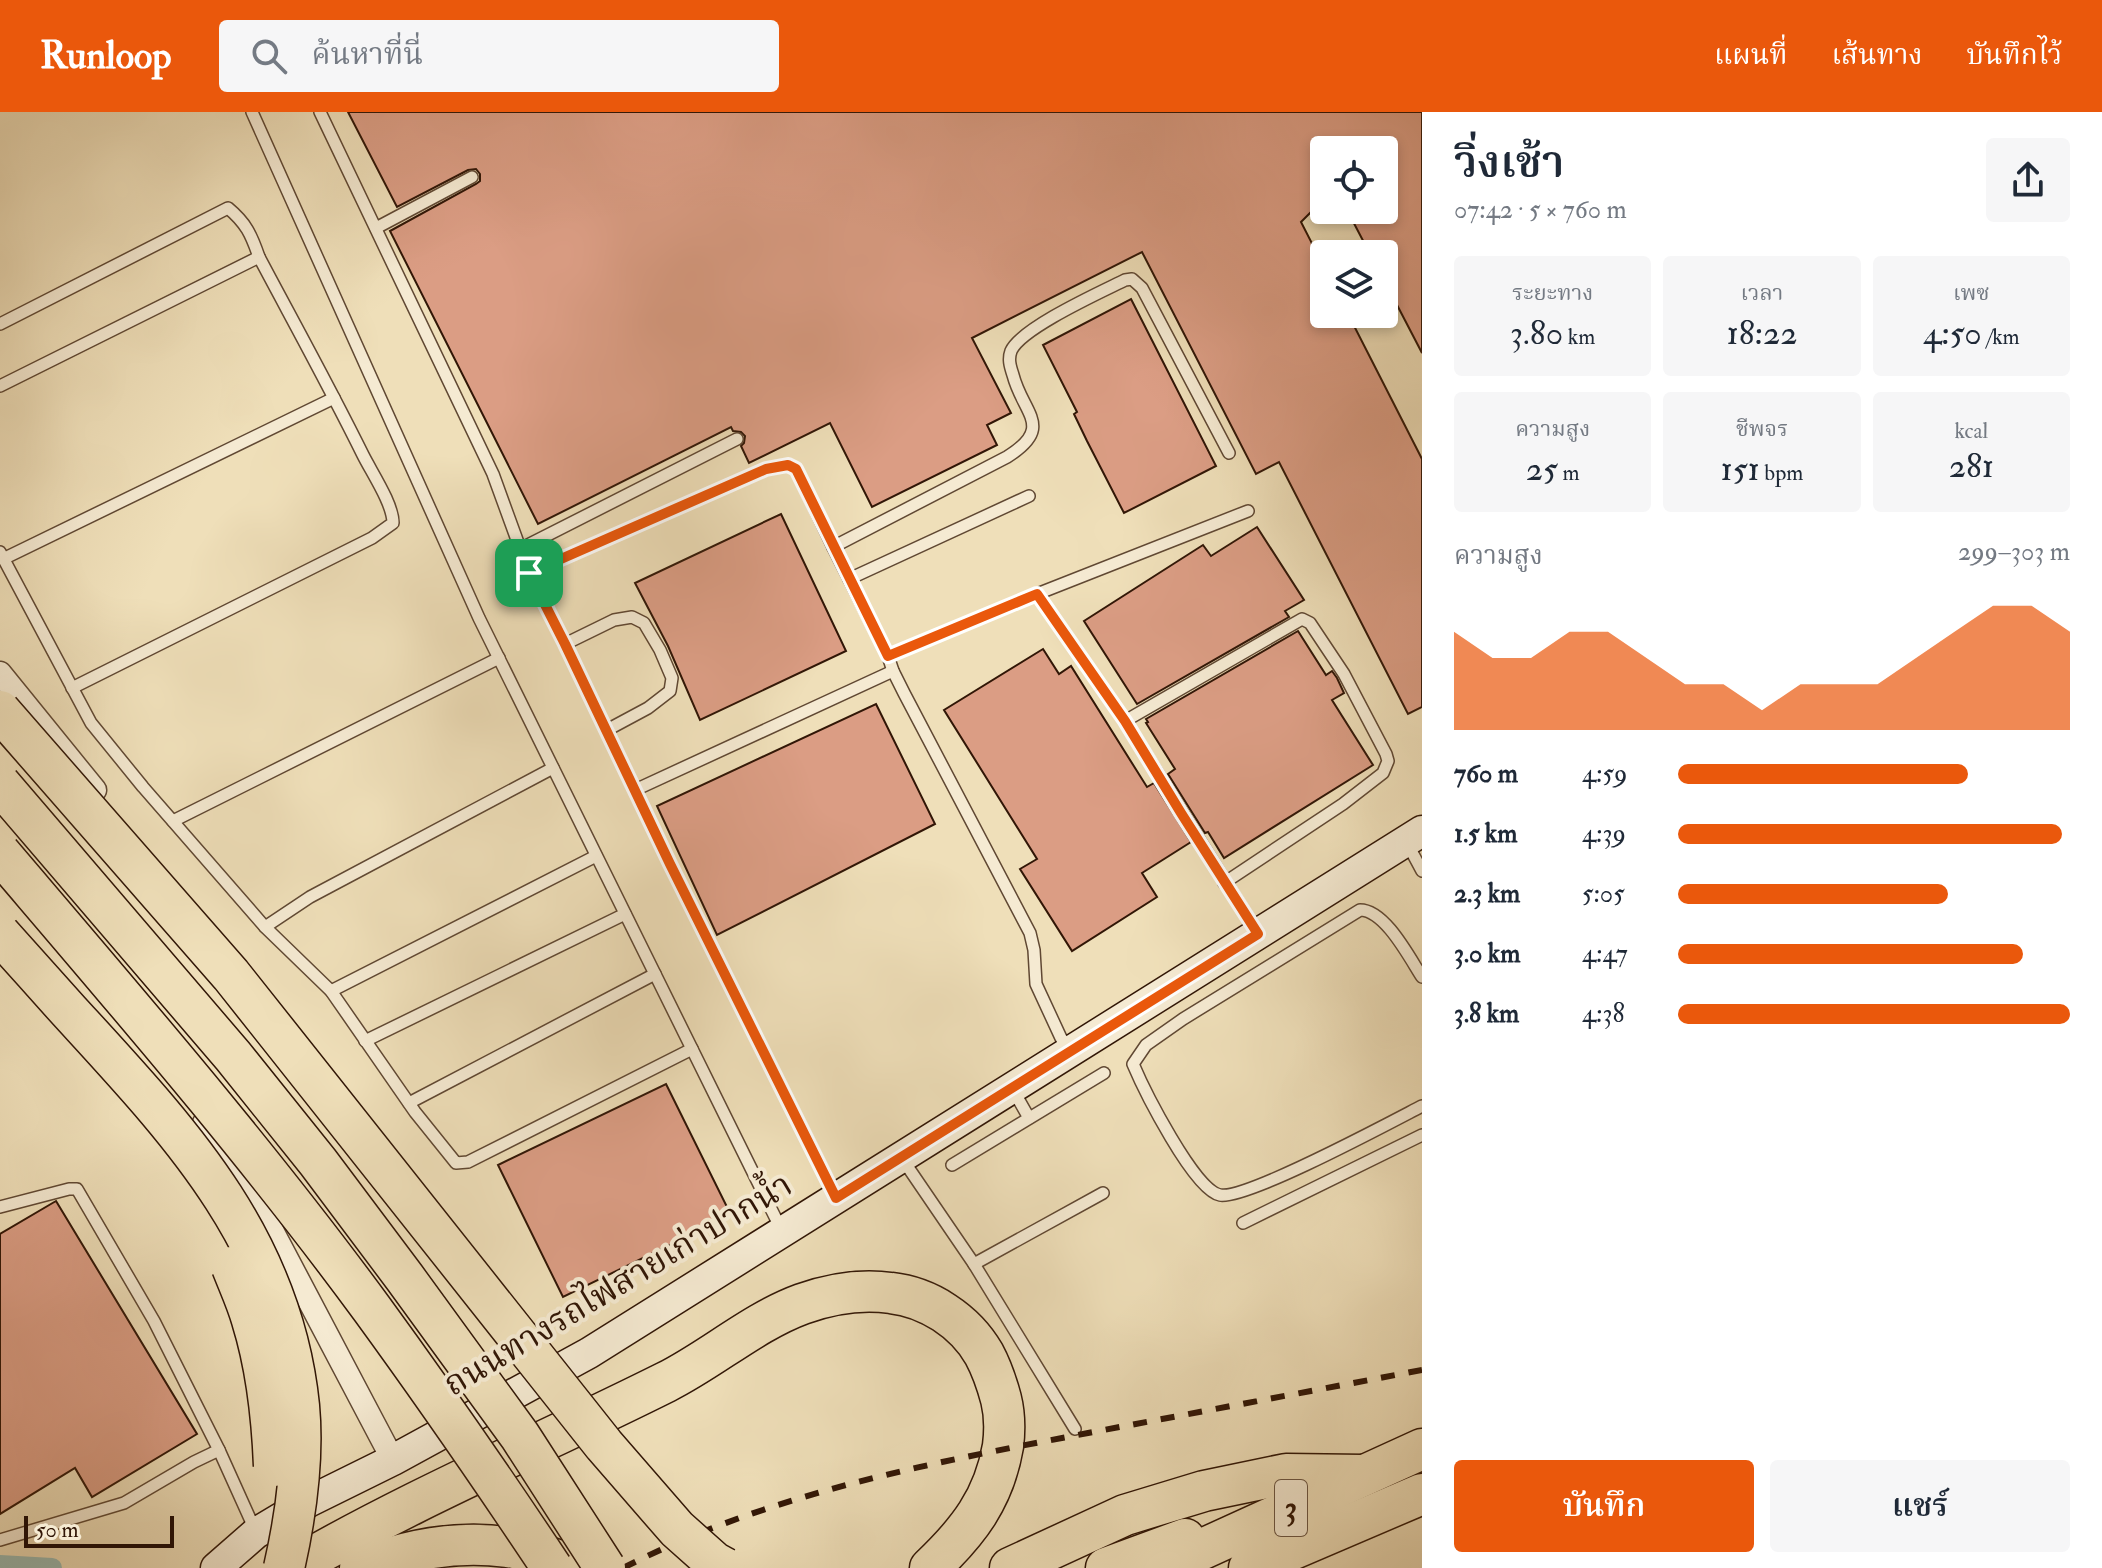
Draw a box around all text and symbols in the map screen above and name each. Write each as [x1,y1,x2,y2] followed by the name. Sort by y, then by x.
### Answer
[219,20,779,92] search box
[40,32,171,80] text: Runloop
[247,34,291,78] icon: search
[311,36,423,73] text: ค้นหาที่นี่
[1714,38,1787,73] text: แผนที่
[1831,38,1923,73] text: เส้นทาง
[1967,38,2062,73] text: บันทึกไว้
[1310,136,1398,328] map controls
[1310,136,1398,224] button: locate
[1454,136,1565,191] text: วิ่งเช้า
[1986,138,2070,222] button: share
[1454,194,1627,226] text: 07:42 · 5 × 760 m
[1310,240,1398,328] button: layers
[1512,279,1593,307] text: ระยะทาง
[1741,279,1783,307] text: เวลา
[1953,279,1990,307] text: เพซ
[1510,312,1563,355] text: 3.80
[1727,312,1797,355] text: 18:22
[1923,312,1982,355] text: 4:50
[1563,323,1595,351] text: km
[1982,323,2020,351] text: /km
[1515,415,1590,443] text: ความสูง
[1736,415,1788,443] text: ชีพจร
[1954,417,1988,445] text: kcal
[1949,445,1994,488] text: 281
[1526,448,1558,491] text: 25
[1721,448,1760,491] text: 151
[1558,459,1580,487] text: m
[1760,459,1803,487] text: bpm
[1958,536,2070,568] text: 299–303 m
[495,539,563,607] pin
[1454,540,1543,572] text: ความสูง
[507,551,551,595] icon: arrive
[1454,758,1518,790] text: 760 m
[1582,758,1627,790] text: 4:59
[1454,818,1517,850] text: 1.5 km
[1582,818,1626,850] text: 4:39
[1454,878,1520,910] text: 2.3 km
[1582,878,1625,910] text: 5:05
[1454,938,1520,970] text: 3.0 km
[1582,938,1628,970] text: 4:47
[1454,998,1519,1030] text: 3.8 km
[1582,998,1625,1030] text: 4:38
[434,1160,800,1406] street label: ถนนทางรถไฟสายเก่าปากน้ำ
[1454,1460,1754,1552] button: บันทึก
[1770,1460,2070,1552] button: แชร์
[1275,1480,1307,1536] road number: 3
[24,1512,174,1548] scale bar
[36,1516,78,1544] text: 50 m

